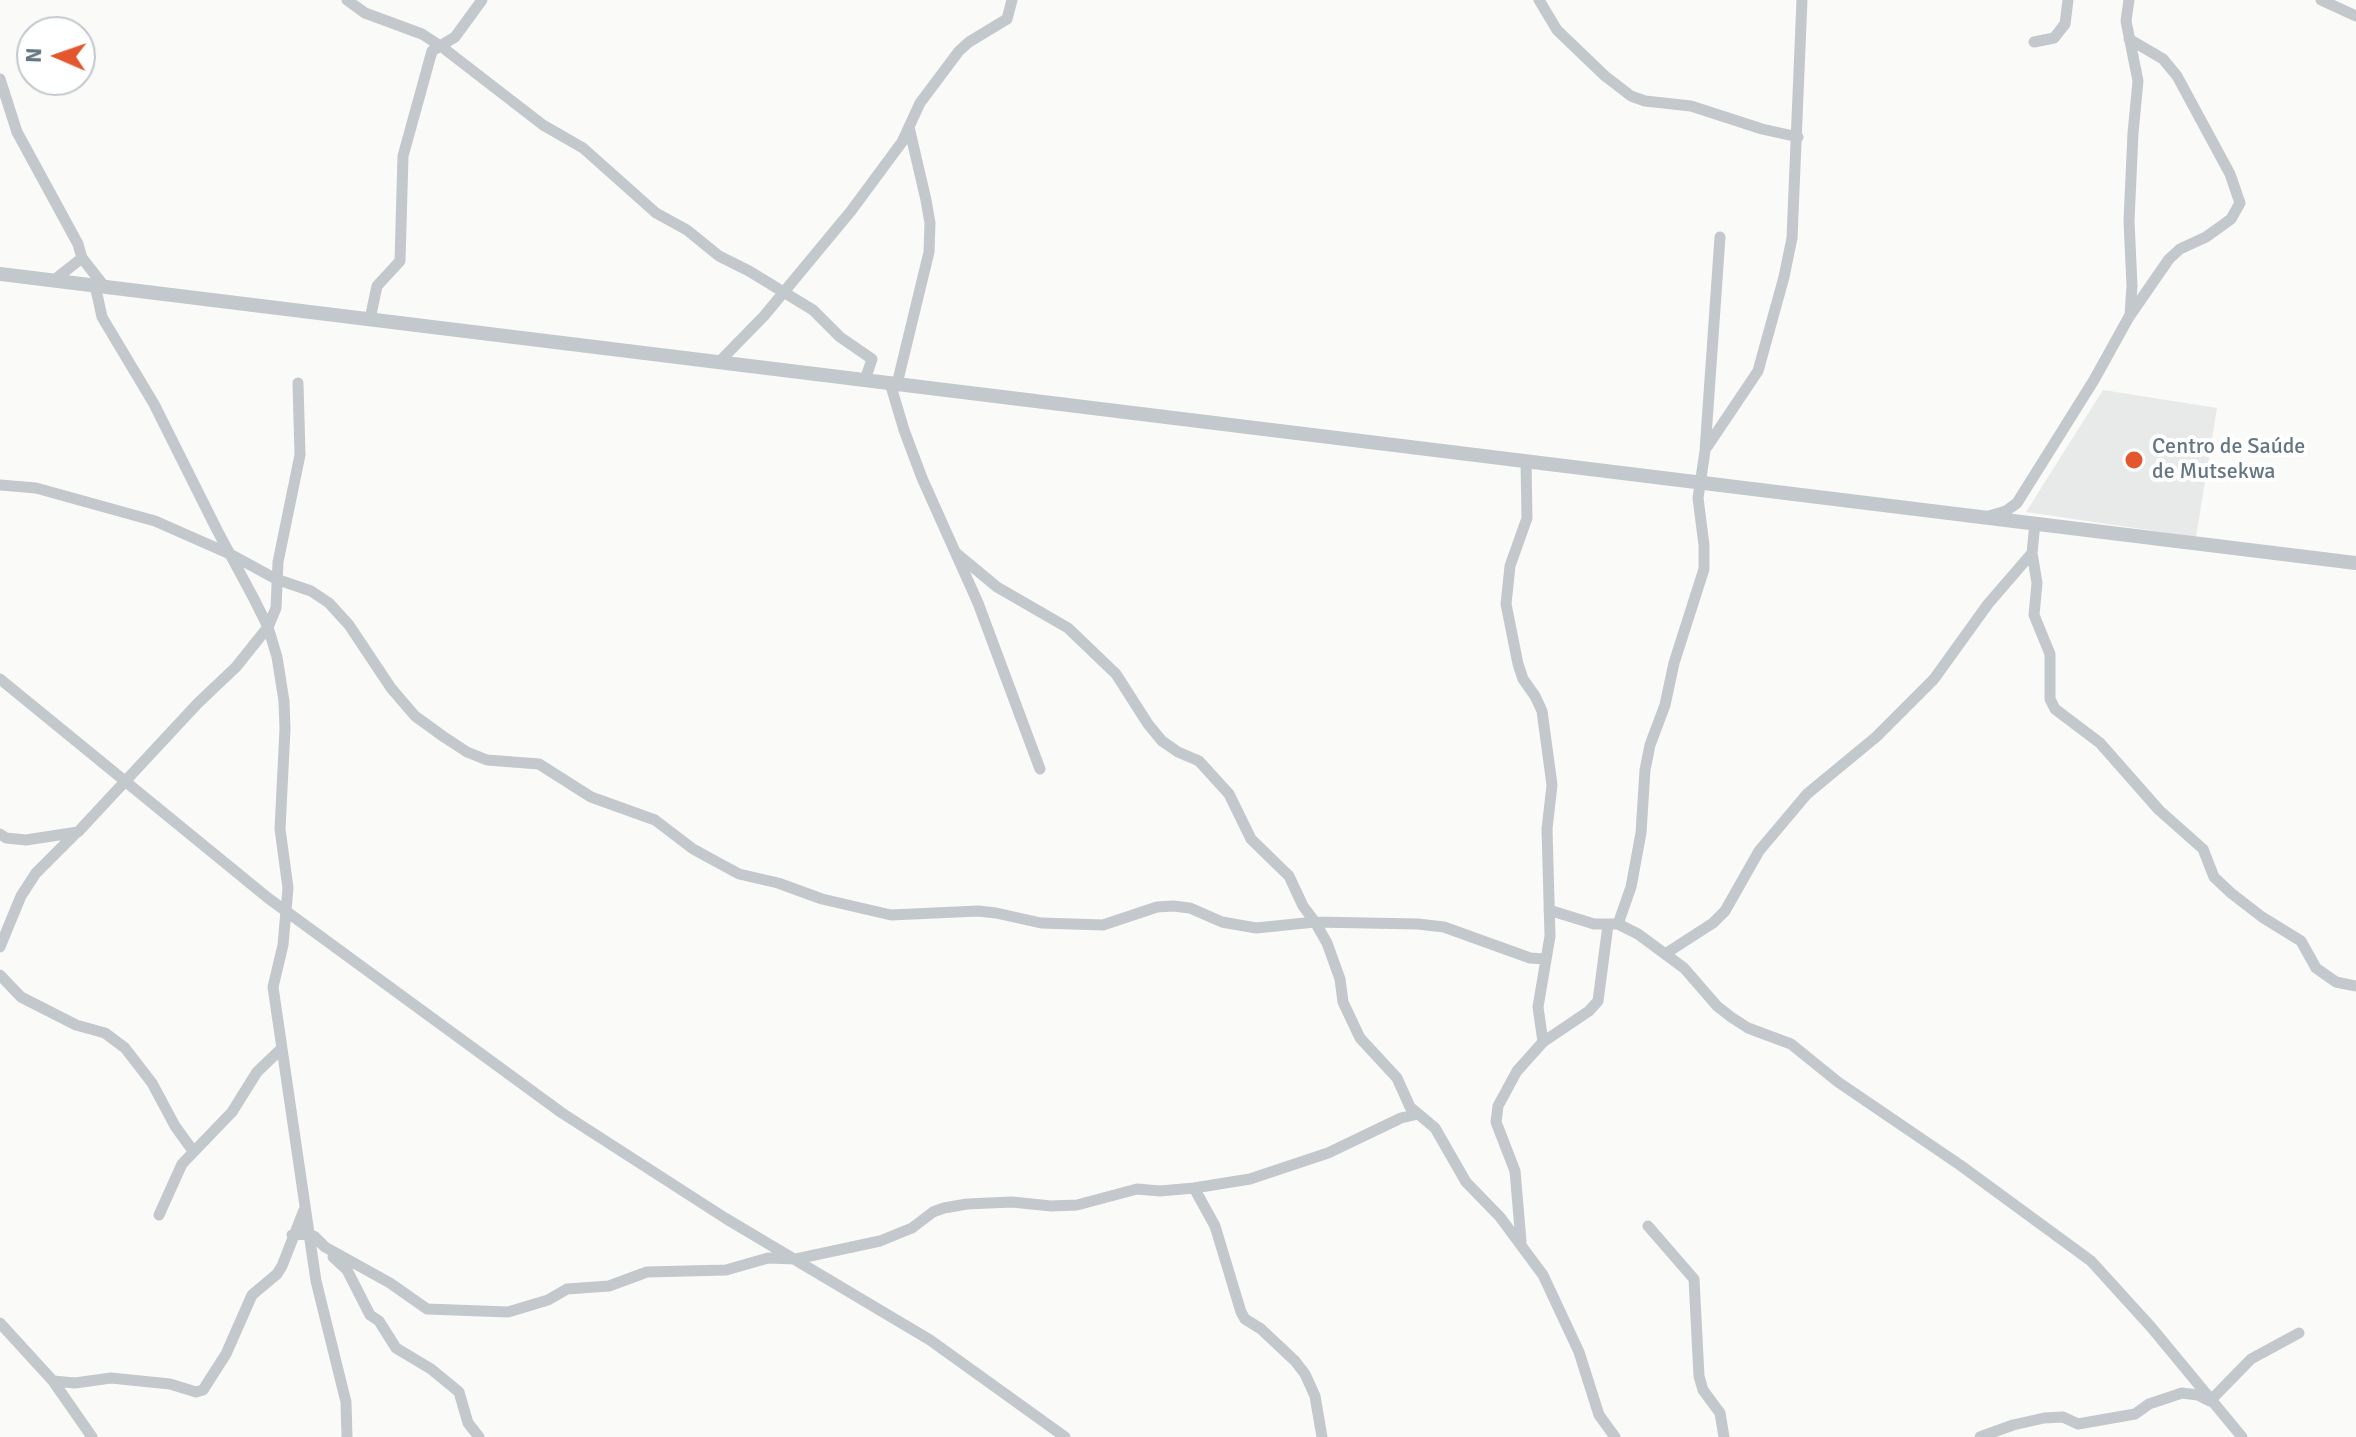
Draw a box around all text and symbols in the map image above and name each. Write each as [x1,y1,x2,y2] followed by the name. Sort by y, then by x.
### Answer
[16,16,96,96] north arrow
[20,47,47,63] text: N
[2152,434,2305,486] place label: Centro de Saúde de Mutsekwa
[2123,449,2145,471] marker: Centro de Saúde de Mutsekwa

